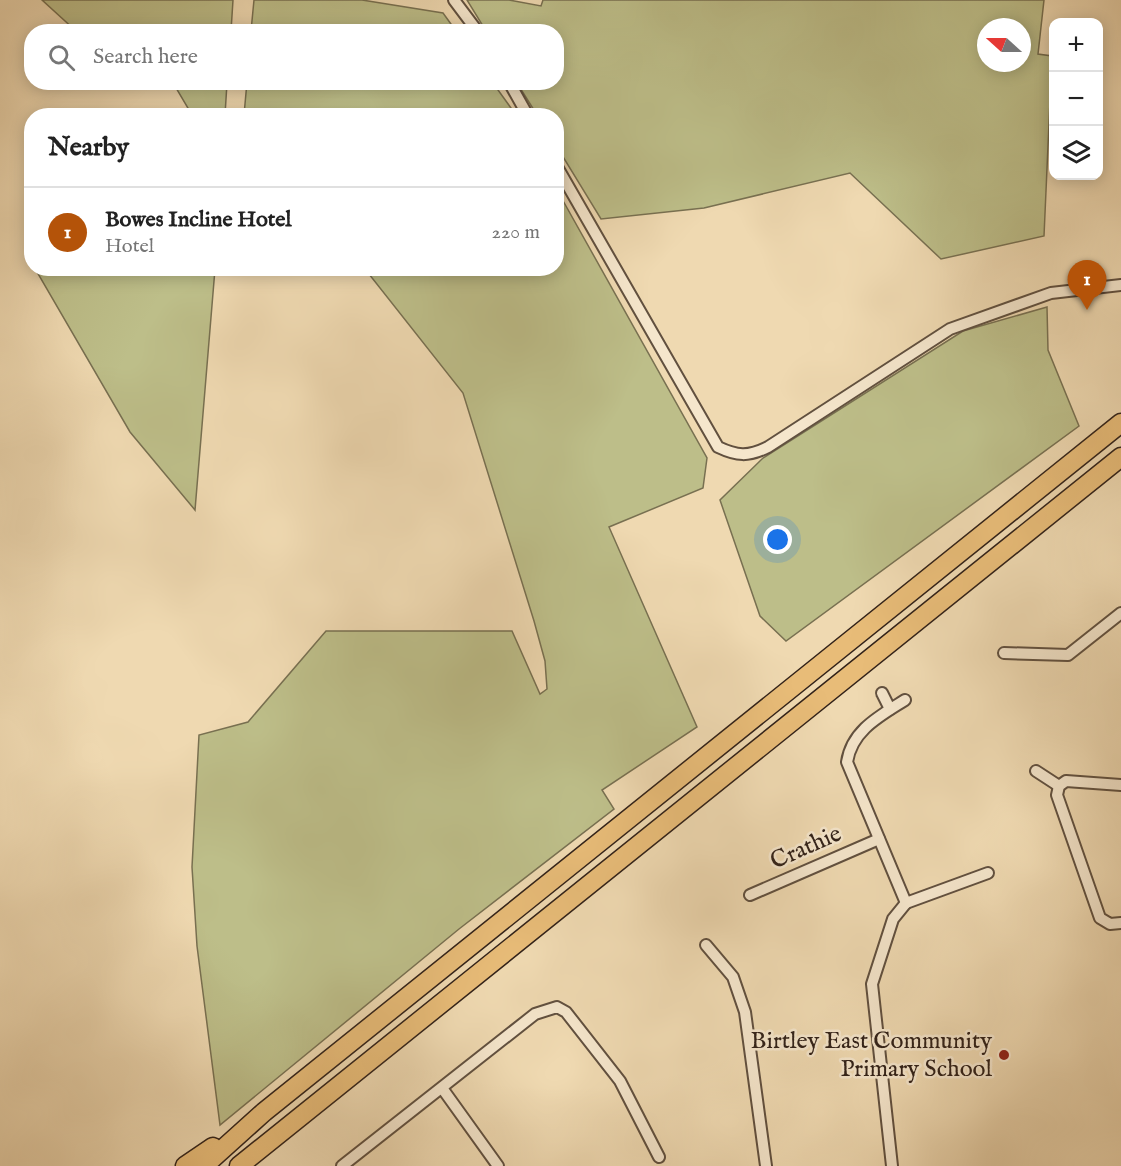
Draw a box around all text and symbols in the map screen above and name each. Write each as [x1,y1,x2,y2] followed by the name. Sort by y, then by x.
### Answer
[977,18,1031,72] north arrow
[1049,18,1103,180] map controls
[1049,18,1103,72] button: +
[24,24,564,90] search box
[45,41,78,74] icon: search
[93,43,198,71] text: Search here
[1049,72,1103,126] button: −
[1049,126,1103,180] button: layers
[48,131,129,164] text: Nearby
[105,206,291,234] text: Bowes Incline Hotel
[64,220,71,245] text: 1
[492,220,540,245] text: 220 m
[105,234,154,259] text: Hotel
[1068,260,1106,310] pin: 1
[763,525,792,554] your location
[766,819,846,877] street label: Crathie
[751,1026,992,1085] place label: Birtley East Community Primary School
[997,1048,1011,1062] marker: Birtley East Community Primary School

